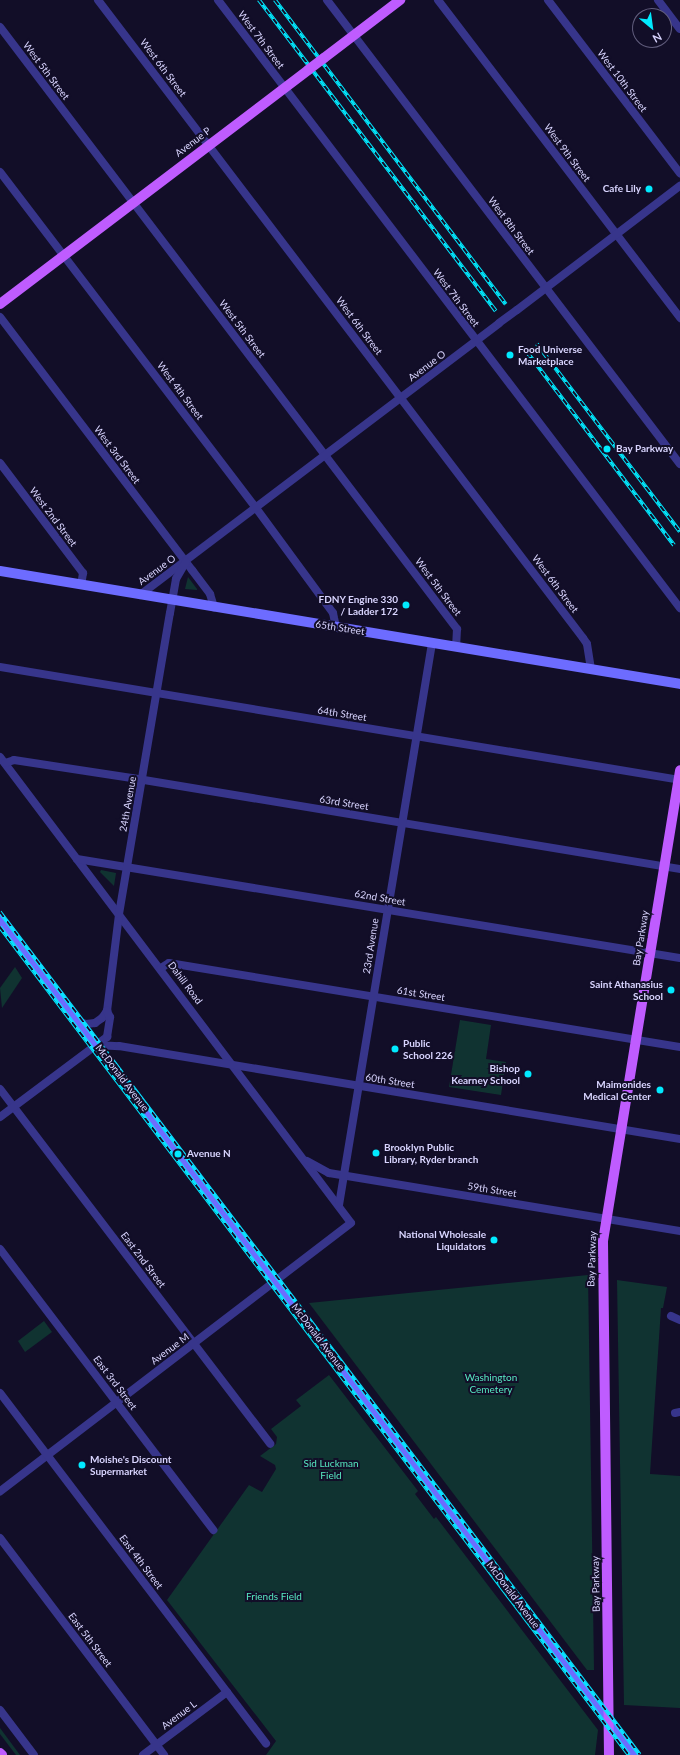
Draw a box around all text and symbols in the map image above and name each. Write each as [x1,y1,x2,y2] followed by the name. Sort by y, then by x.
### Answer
[632,8,672,48] north arrow
[235,9,287,71] street label: West 7th Street
[651,30,664,46] text: N
[137,37,189,99] street label: West 6th Street
[20,40,72,102] street label: West 5th Street
[595,47,649,115] street label: West 10th Street
[541,122,593,184] street label: West 9th Street
[173,125,213,159] street label: Avenue P
[603,183,641,195] place label: Cafe Lily
[644,184,654,194] marker: Cafe Lily
[485,195,537,257] street label: West 8th Street
[430,267,482,329] street label: West 7th Street
[333,295,385,357] street label: West 6th Street
[216,298,268,360] street label: West 5th Street
[518,343,582,366] place label: Food Universe Marketplace
[406,348,448,384] street label: Avenue O
[505,350,515,360] marker: Food Universe Marketplace
[154,360,206,422] street label: West 4th Street
[91,424,143,486] street label: West 3rd Street
[601,443,613,455] marker: Bay Parkway
[616,443,673,455] place label: Bay Parkway
[27,485,79,549] street label: West 2nd Street
[136,552,178,588] street label: Avenue O
[529,553,581,615] street label: West 6th Street
[412,556,464,618] street label: West 5th Street
[318,593,398,616] place label: FDNY Engine 330 / Ladder 172
[401,600,411,610] marker: FDNY Engine 330 / Ladder 172
[315,618,365,638] street label: 65th Street
[317,704,367,724] street label: 64th Street
[117,775,139,833] street label: 24th Avenue
[319,793,369,813] street label: 63rd Street
[354,888,406,908] street label: 62nd Street
[631,909,651,967] street label: Bay Parkway
[361,917,381,975] street label: 23rd Avenue
[165,959,205,1007] street label: Dahill Road
[589,978,663,1002] place label: Saint Athanasius School
[396,984,446,1004] street label: 61st Street
[666,985,676,995] marker: Saint Athanasius School
[403,1037,453,1060] place label: Public School 226
[93,1042,151,1114] street label: McDonald Avenue
[390,1044,400,1054] marker: Public School 226
[451,1062,520,1086] place label: Bishop Kearney School
[523,1069,533,1079] marker: Bishop Kearney School
[365,1071,415,1091] street label: 60th Street
[583,1078,651,1102] place label: Maimonides Medical Center
[654,1084,666,1096] marker: Maimonides Medical Center
[384,1141,479,1164] place label: Brooklyn Public Library, Ryder branch
[172,1148,184,1160] marker: Avenue N
[187,1148,231,1160] place label: Avenue N
[371,1148,381,1158] marker: Brooklyn Public Library, Ryder branch
[467,1180,517,1200] street label: 59th Street
[399,1228,486,1252] place label: National Wholesale Liquidators
[118,1230,168,1290] street label: East 2nd Street
[585,1231,599,1287] street label: Bay Parkway
[489,1235,499,1245] marker: National Wholesale Liquidators
[289,1301,347,1373] street label: McDonald Avenue
[148,1331,192,1367] street label: Avenue M
[91,1353,139,1413] street label: East 3rd Street
[465,1371,517,1394] park label: Washington Cemetery
[90,1453,171,1476] place label: Moishe's Discount Supermarket
[304,1457,358,1480] park label: Sid Luckman Field
[77,1460,87,1470] marker: Moishe's Discount Supermarket
[117,1532,165,1592] street label: East 4th Street
[590,1556,602,1612] street label: Bay Parkway
[484,1559,542,1631] street label: McDonald Avenue
[246,1591,302,1603] park label: Friends Field
[66,1610,114,1670] street label: East 5th Street
[159,1698,199,1732] street label: Avenue L

